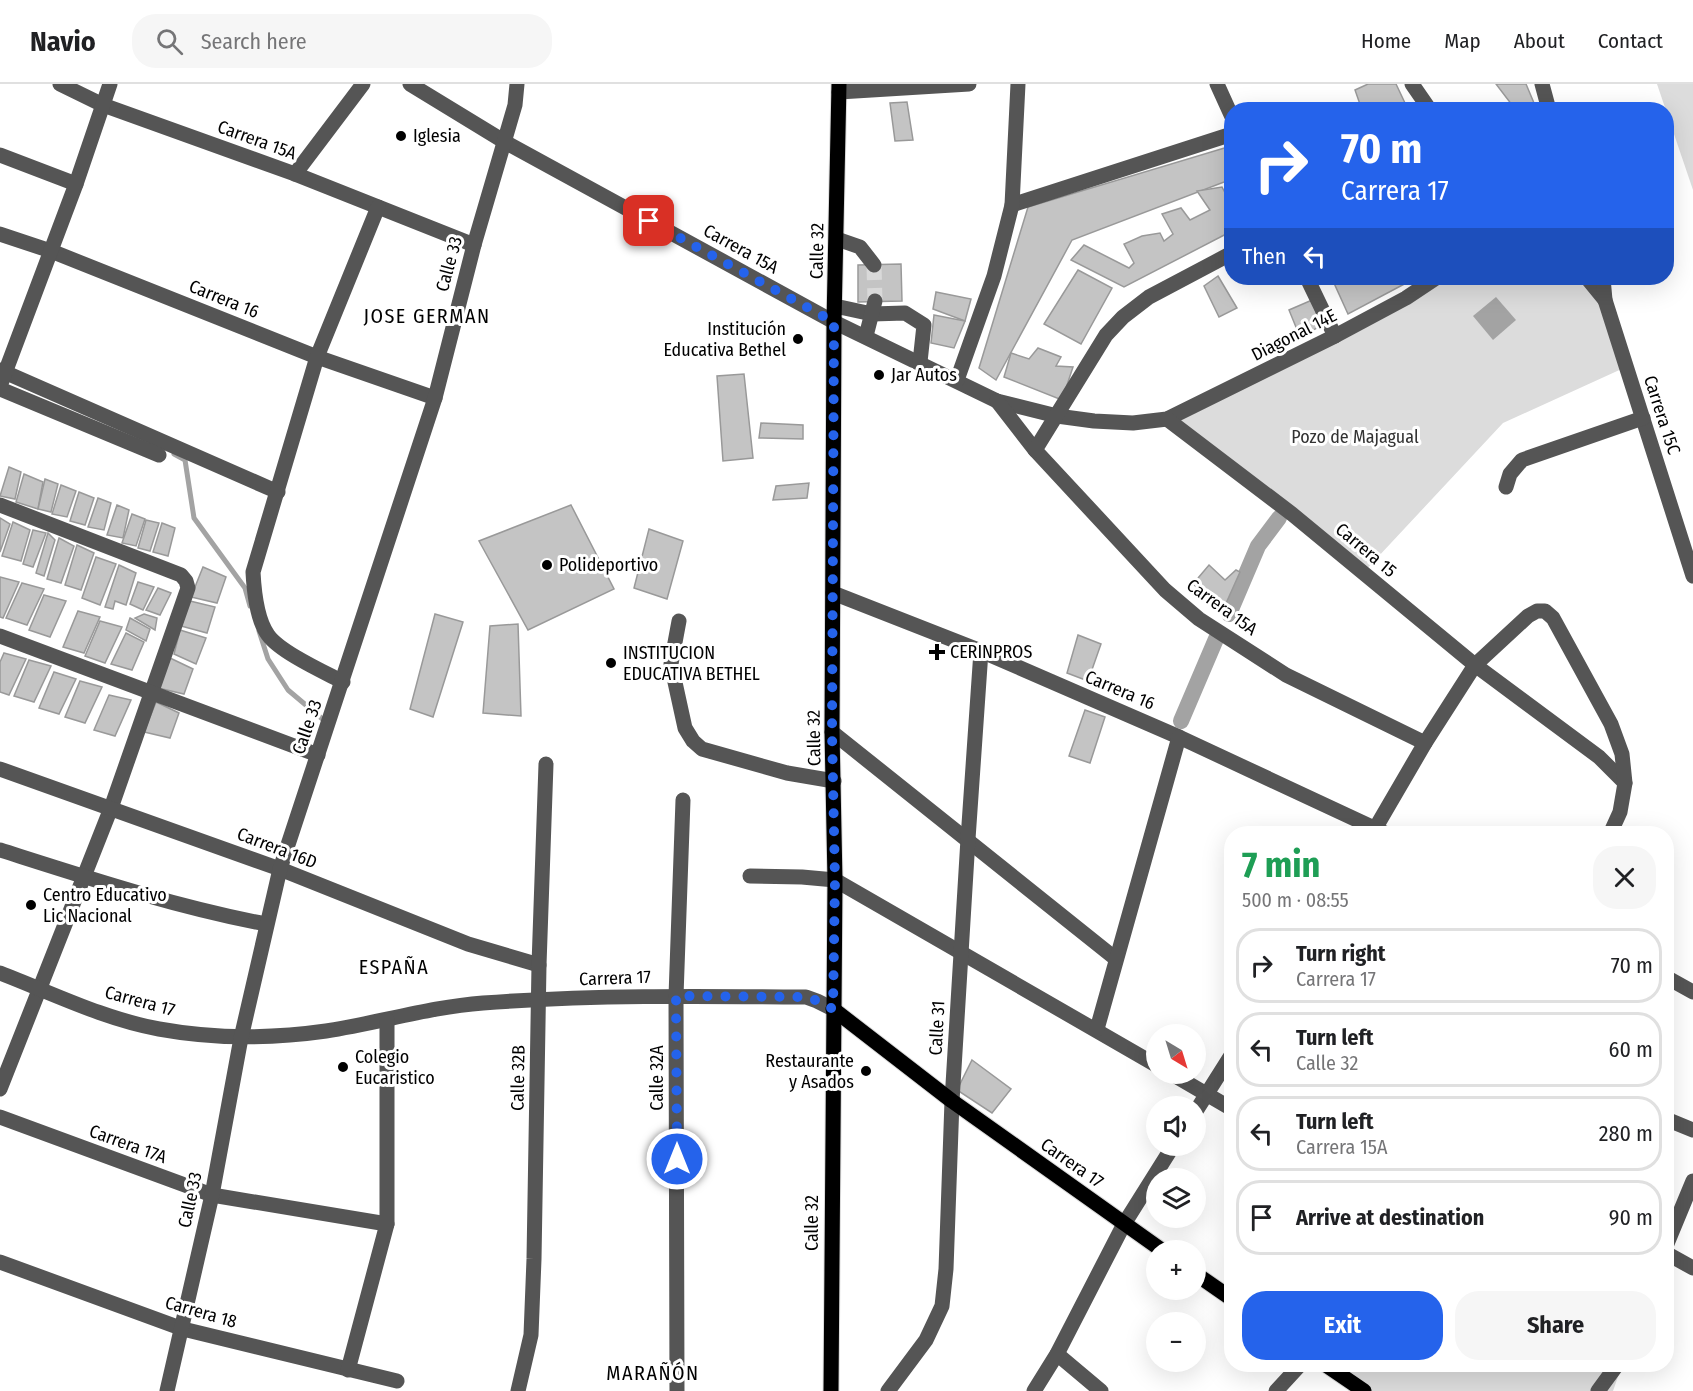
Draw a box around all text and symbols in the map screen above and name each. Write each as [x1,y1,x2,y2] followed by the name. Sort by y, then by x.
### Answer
[132,14,552,68] search box
[30,25,96,58] text: Navio
[153,25,186,58] icon: search
[201,28,307,55] text: Search here
[1361,28,1411,54] text: Home
[1444,28,1481,54] text: Map
[1514,28,1565,54] text: About
[1598,28,1663,54] text: Contact
[215,116,300,165] street label: Carrera 15A
[1341,124,1422,174] text: 70 m
[413,125,461,147] place label: Iglesia
[1242,126,1320,204] icon: right
[394,129,408,143] marker: Iglesia
[1341,175,1449,207] text: Carrera 17
[623,195,674,246] pin
[632,204,665,237] icon: arrive
[700,219,783,279] street label: Carrera 15A
[806,223,828,279] street label: Calle 32
[431,234,467,294] street label: Calle 33
[1298,240,1331,273] icon: left
[1242,243,1286,270] text: Then
[186,275,262,323] street label: Carrera 16
[363,304,491,328] district label: JOSE GERMAN
[1248,304,1340,366] street label: Diagonal 14E
[664,318,786,361] place label: Institución Educativa Bethel
[791,332,805,346] marker: Institución Educativa Bethel
[891,364,957,386] place label: Jar Autos
[872,368,886,382] marker: Jar Autos
[1639,373,1685,457] street label: Carrera 15C
[1291,426,1419,448] park label: Pozo de Majagual
[1331,518,1401,582] street label: Carrera 15
[559,554,658,576] place label: Polideportivo
[540,558,554,572] marker: Polideportivo
[1182,574,1262,640] street label: Carrera 15A
[950,641,1032,663] place label: CERINPROS
[623,642,760,685] place label: INSTITUCION EDUCATIVA BETHEL
[928,643,946,661] marker: CERINPROS
[604,656,618,670] marker: INSTITUCION EDUCATIVA BETHEL
[1082,666,1158,715] street label: Carrera 16
[287,697,327,757] street label: Calle 33
[803,710,825,766] street label: Calle 32
[234,823,320,873] street label: Carrera 16D
[1242,843,1320,887] text: 7 min
[1593,846,1656,909] button: close
[43,884,167,927] place label: Centro Educativo Lic Nacional
[1242,888,1349,912] text: 500 m · 08:55
[24,898,38,912] marker: Centro Educativo Lic Nacional
[1296,940,1385,967] text: Turn right
[1245,949,1278,982] icon: right
[1611,952,1653,979] text: 70 m
[359,955,429,979] district label: ESPAÑA
[579,966,651,990] street label: Carrera 17
[1296,967,1376,991] text: Carrera 17
[102,981,178,1021] street label: Carrera 17
[925,1000,949,1056] street label: Calle 31
[1146,1024,1206,1084] north arrow
[1146,1024,1206,1372] map controls
[1296,1024,1374,1051] text: Turn left
[1245,1033,1278,1066] icon: left
[1609,1036,1653,1063] text: 60 m
[506,1045,530,1111] street label: Calle 32B
[646,1045,668,1111] street label: Calle 32A
[355,1046,435,1089] place label: Colegio Eucaristico
[765,1050,854,1093] place label: Restaurante y Asados
[1296,1051,1358,1075] text: Calle 32
[336,1060,350,1074] marker: Colegio Eucaristico
[859,1064,873,1078] marker: Restaurante y Asados
[1146,1096,1206,1156] button: sound
[1296,1108,1374,1135] text: Turn left
[1245,1117,1278,1150] icon: left
[86,1120,170,1168] street label: Carrera 17A
[1599,1120,1653,1147] text: 280 m
[645,1127,709,1191] position arrow
[1036,1133,1108,1193] street label: Carrera 17
[1296,1135,1387,1159] text: Carrera 15A
[1146,1168,1206,1228] button: layers
[173,1170,207,1230] street label: Calle 33
[801,1195,823,1251] street label: Calle 32
[1245,1201,1278,1234] icon: arrive
[1296,1204,1484,1231] text: Arrive at destination
[1609,1204,1653,1231] text: 90 m
[1146,1240,1206,1300] button: +
[163,1291,239,1333] street label: Carrera 18
[1242,1291,1443,1360] button: Exit
[1455,1291,1656,1360] button: Share
[1146,1312,1206,1372] button: −
[606,1361,700,1385] district label: MARAÑÓN

